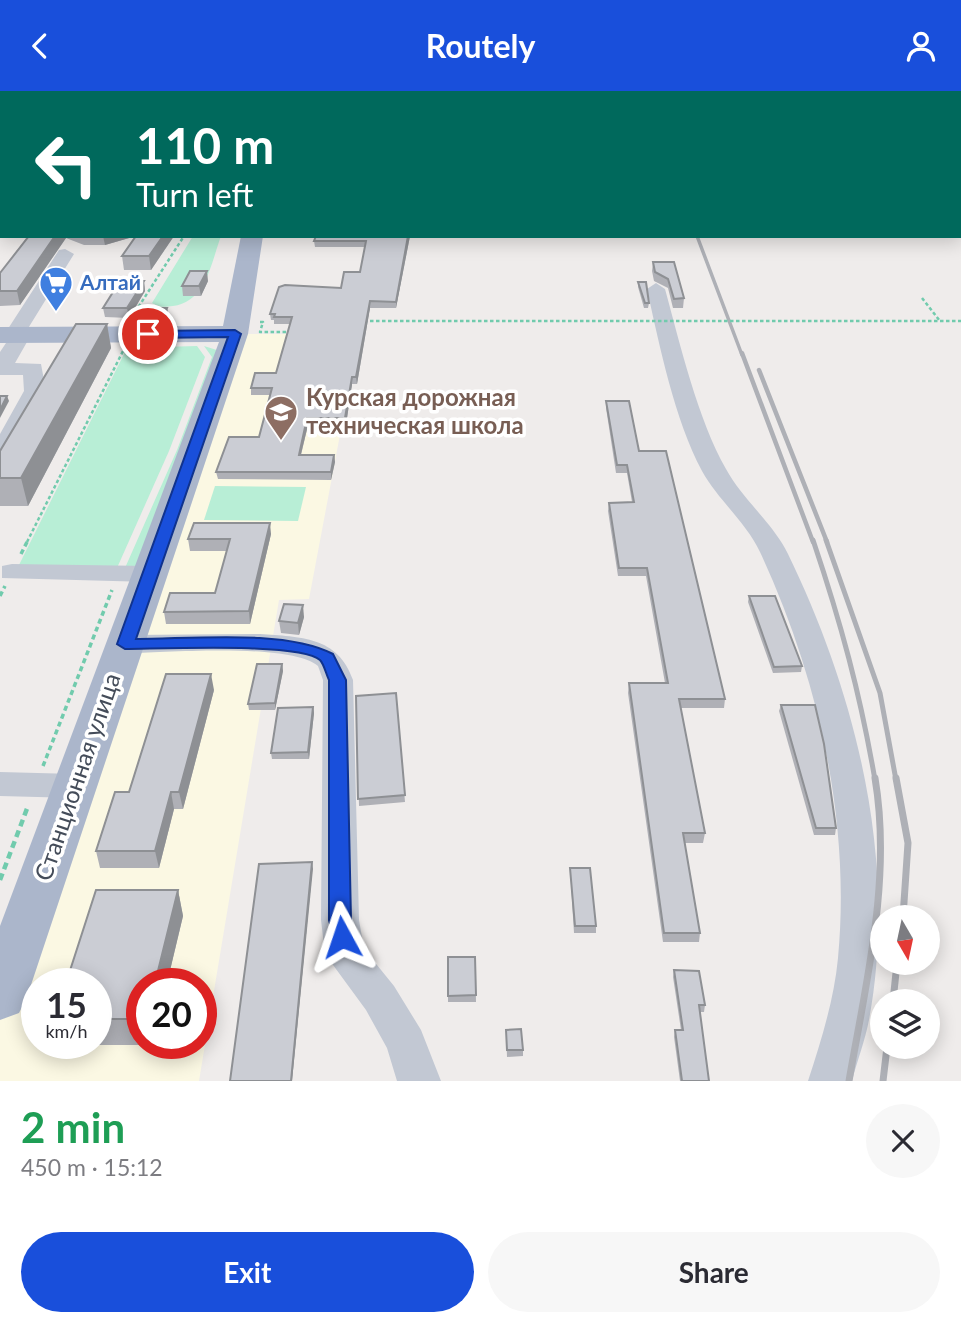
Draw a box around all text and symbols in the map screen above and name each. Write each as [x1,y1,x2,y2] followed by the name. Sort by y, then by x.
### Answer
[426,26,535,65] text: Routely
[21,27,59,65] icon: back
[902,27,940,65] icon: person
[136,116,274,174] text: 110 m
[21,119,112,210] icon: left
[136,175,253,214] text: Turn left
[37,264,75,313] supermarket icon: Алтай
[79,269,141,294] place label: Алтай
[118,304,178,364] pin
[129,315,167,353] icon: arrive
[306,382,524,439] place label: Курская дорожная техническая школа
[262,393,300,442] school or university icon: Курская дорожная техническая школа
[27,669,126,884] street label: Станционная улица
[305,900,379,974] position arrow
[870,905,940,975] north arrow
[870,905,940,1059] map controls
[126,968,217,1059] speed limit sign: 20
[46,983,87,1025] text: 15
[870,989,940,1059] button: layers
[45,1020,88,1042] text: km/h
[21,1102,125,1152] text: 2 min
[866,1104,940,1178] button: close
[21,1153,163,1181] text: 450 m · 15:12
[21,1232,474,1312] button: Exit
[488,1232,940,1312] button: Share

